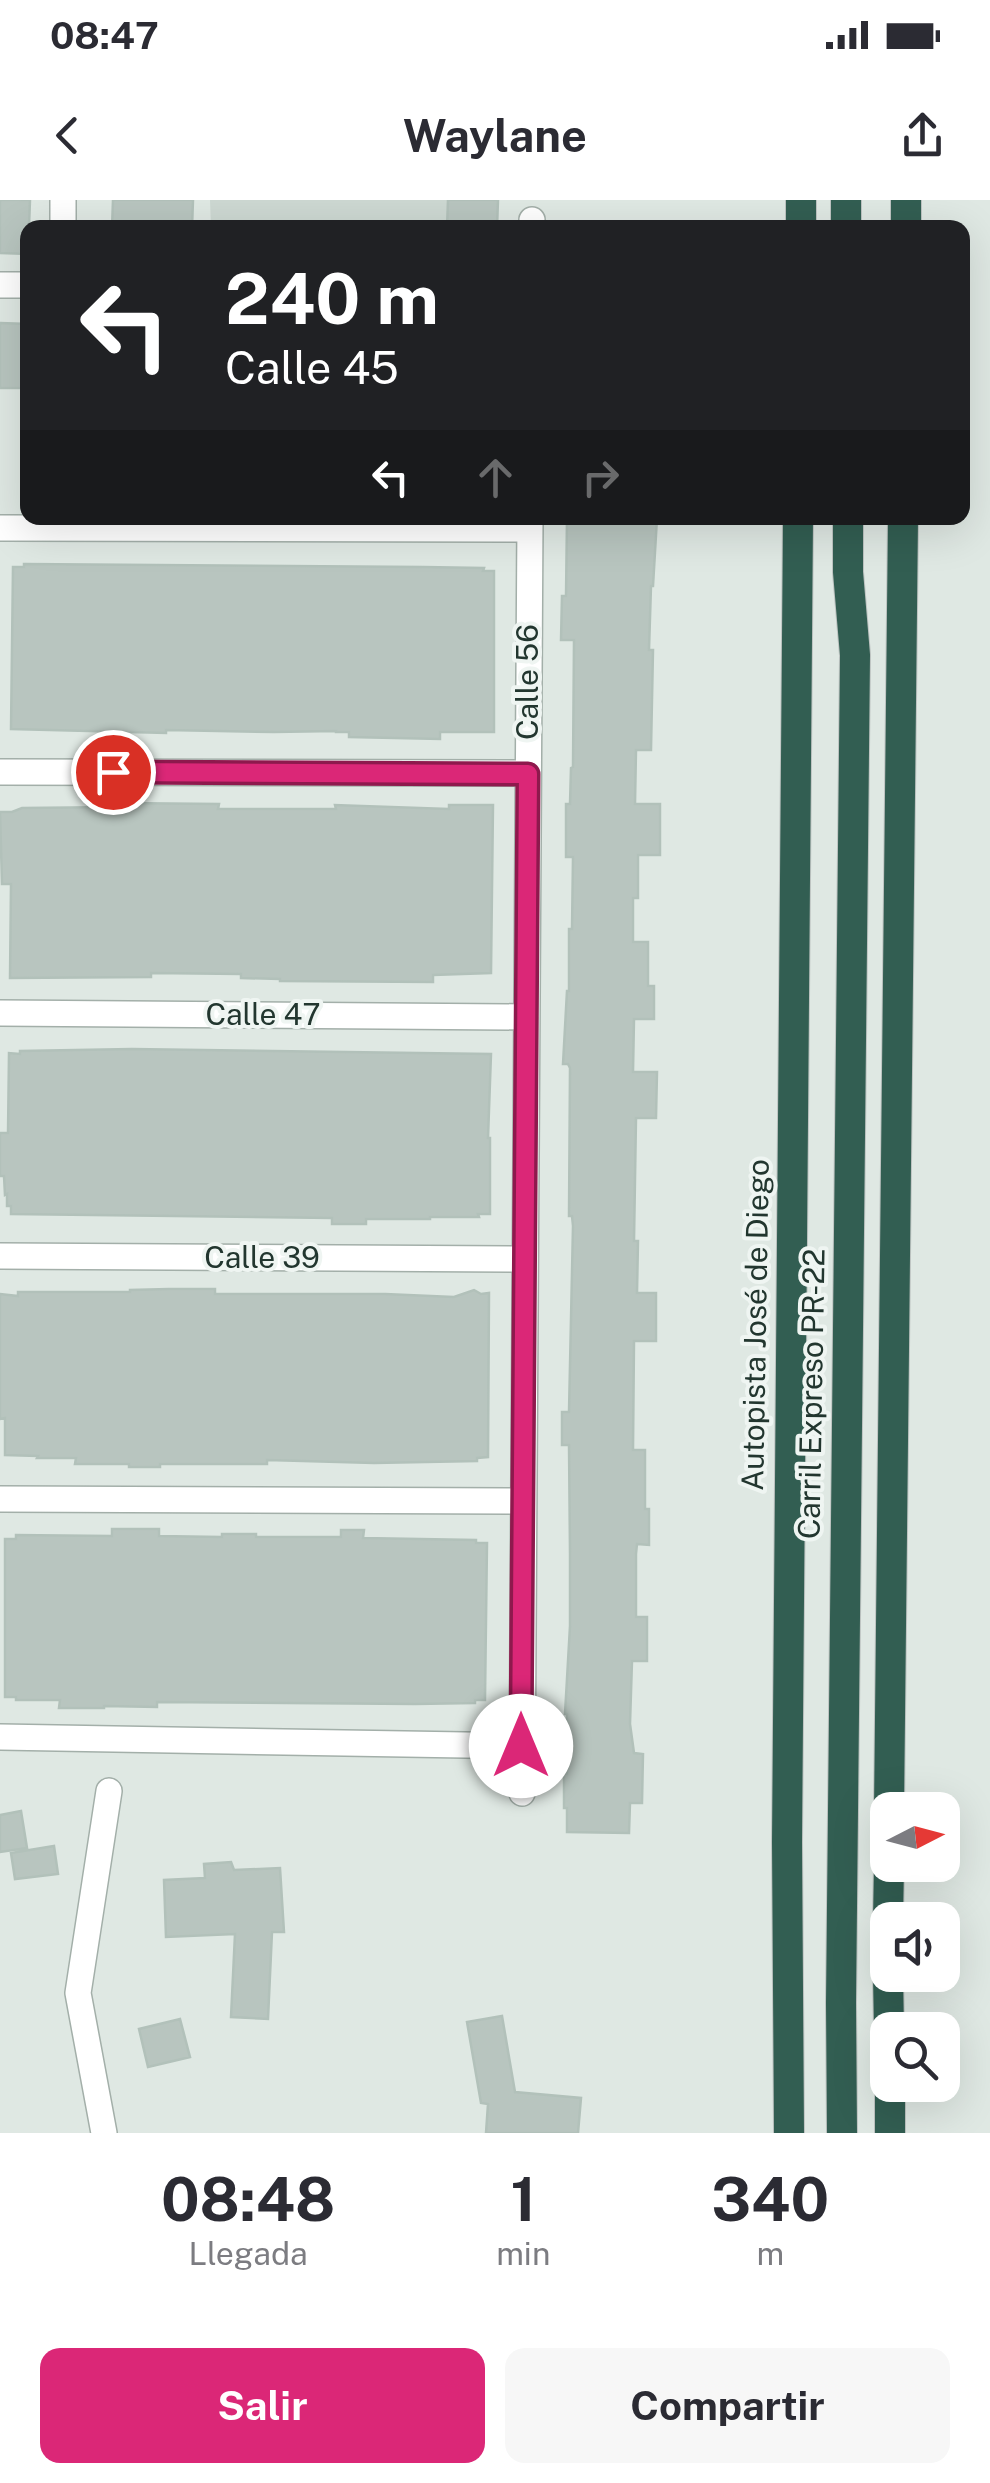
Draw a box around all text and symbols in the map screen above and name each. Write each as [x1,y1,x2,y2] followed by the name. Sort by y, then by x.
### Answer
[50,13,159,58] text: 08:47
[40,108,95,163] icon: back
[895,108,950,163] icon: share
[403,109,587,162] text: Waylane
[225,257,439,340] text: 240 m
[60,260,190,390] icon: left
[225,341,399,394] text: Calle 45
[363,450,418,505] icon: left
[468,450,523,505] icon: ahead
[573,450,628,505] icon: right
[509,624,545,740] street label: Calle 56
[71,730,156,815] pin
[86,745,141,800] icon: arrive
[206,996,320,1032] street label: Calle 47
[734,1159,776,1491] street label: Autopista José de Diego
[204,1239,320,1275] street label: Calle 39
[790,1248,832,1539] street label: Carril Expreso PR-22
[469,1694,573,1798] position arrow
[870,1792,960,1882] north arrow
[870,1792,960,2102] map controls
[870,1902,960,1992] button: sound
[870,2012,960,2102] button: search
[161,2164,335,2235] text: 08:48
[510,2164,536,2235] text: 1
[711,2164,829,2235] text: 340
[188,2235,308,2272] text: Llegada
[496,2235,550,2272] text: min
[756,2235,784,2272] text: m
[40,2348,485,2463] button: Salir
[505,2348,950,2463] button: Compartir

